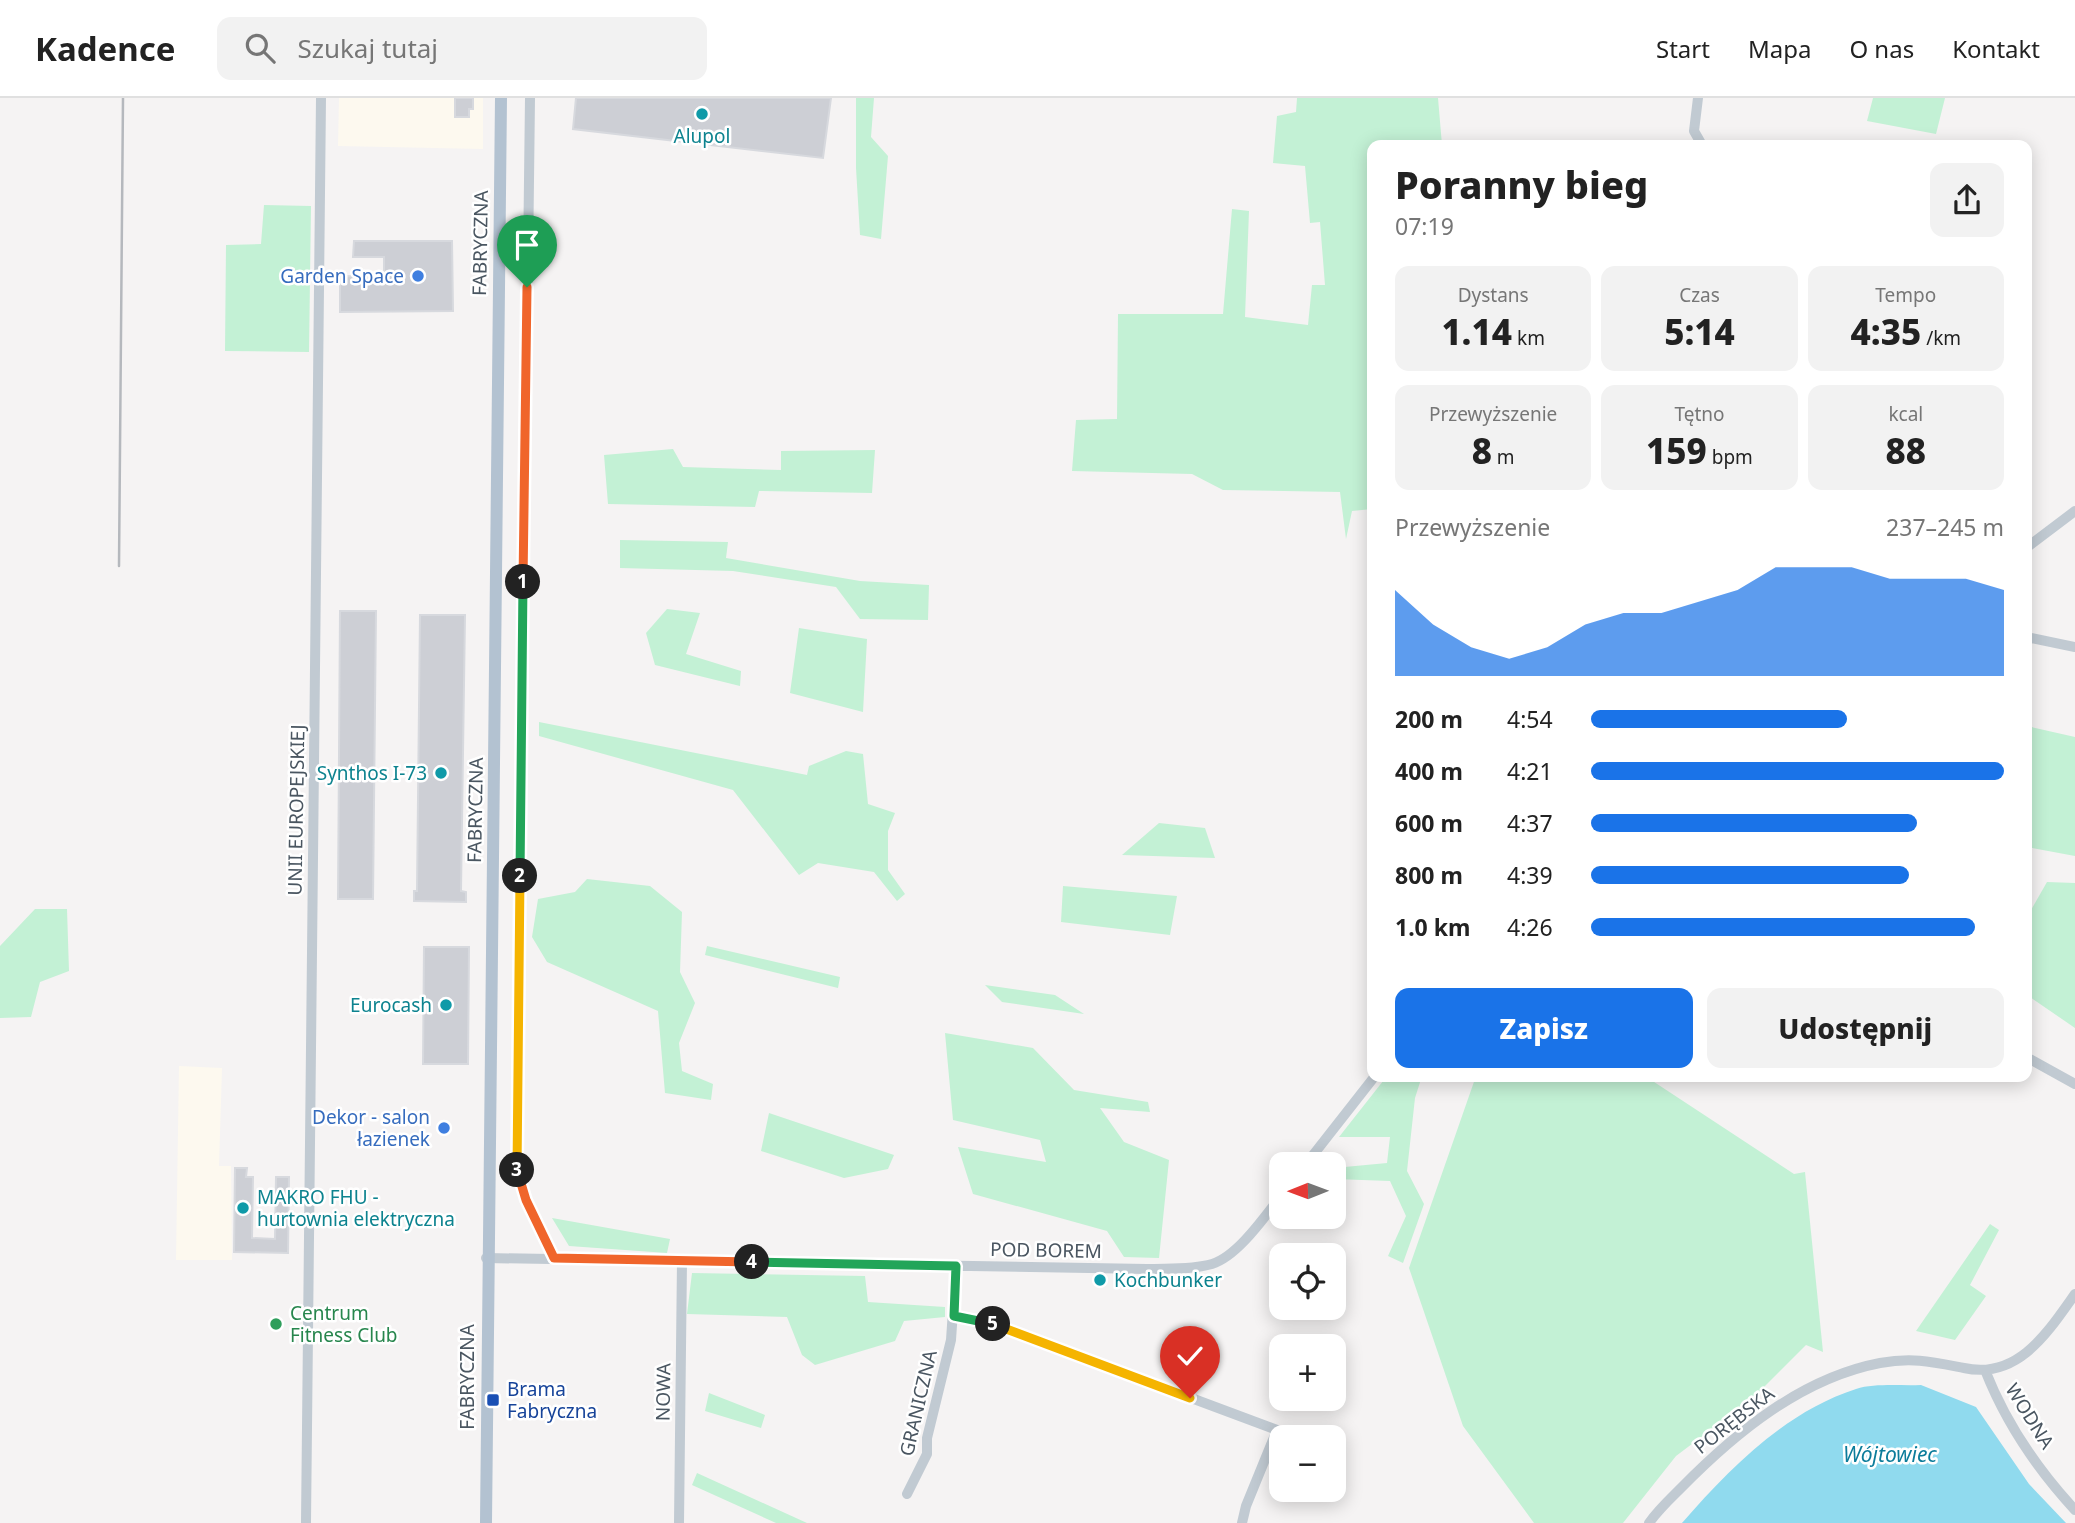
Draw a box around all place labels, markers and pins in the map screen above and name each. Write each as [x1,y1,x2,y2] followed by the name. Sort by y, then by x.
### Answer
[694,106,710,122] marker: Alupol
[674,123,730,149] place label: Alupol
[497,215,557,287] pin
[280,263,404,289] place label: Garden Space
[410,268,426,284] marker: Garden Space
[505,564,540,600] pin: 1
[317,760,427,786] place label: Synthos I-73
[433,765,449,781] marker: Synthos I-73
[503,858,538,894] pin: 2
[350,992,432,1018] place label: Eurocash
[438,997,454,1013] marker: Eurocash
[312,1104,430,1152] place label: Dekor - salon łazienek
[436,1120,452,1136] marker: Dekor - salon łazienek
[500,1152,534,1188] pin: 3
[257,1184,455,1232] place label: MAKRO FHU - hurtownia elektryczna
[235,1200,251,1216] marker: MAKRO FHU - hurtownia elektryczna
[734,1244,770,1280] pin: 4
[1114,1267,1222,1293] place label: Kochbunker
[1092,1272,1108,1288] marker: Kochbunker
[290,1300,398,1348] place label: Centrum Fitness Club
[976,1306,1010,1342] pin: 5
[268,1316,284,1332] marker: Centrum Fitness Club
[1160,1326,1220,1398] pin
[507,1376,597,1424] place label: Brama Fabryczna
[485,1392,501,1408] marker: Brama Fabryczna

